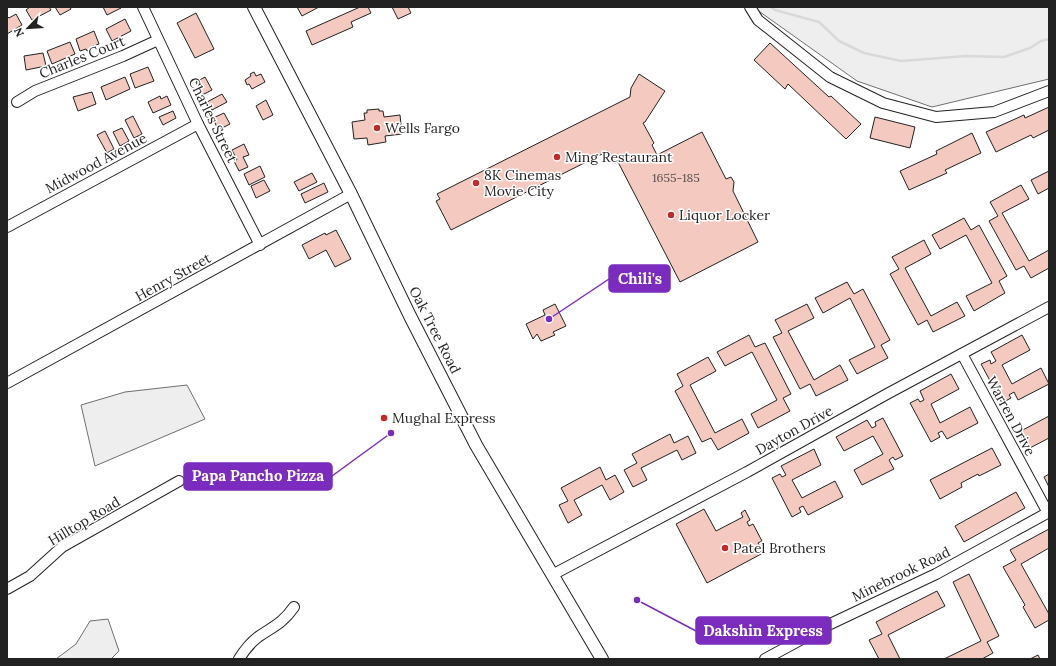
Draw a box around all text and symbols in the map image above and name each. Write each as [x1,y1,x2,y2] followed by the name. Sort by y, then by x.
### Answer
[8,8,48,48] north arrow
[11,25,27,39] text: N
[36,31,128,82] street label: Charles Court
[185,74,242,166] street label: Charles Street
[385,119,460,137] place label: Wells Fargo
[372,123,382,133] marker: Wells Fargo
[42,129,150,197] street label: Midwood Avenue
[565,148,673,166] place label: Ming Restaurant
[552,152,562,162] marker: Ming Restaurant
[484,166,561,200] place label: 8K Cinemas Movie City
[652,170,700,185] house number: 1655-185
[471,178,481,188] marker: 8K Cinemas Movie City
[679,206,770,224] place label: Liquor Locker
[666,210,676,220] marker: Liquor Locker
[132,249,215,305] street label: Henry Street
[609,265,670,292] callout: Chili's
[618,269,662,288] text: Chili's
[405,283,465,377] street label: Oak Tree Road
[983,373,1040,459] street label: Warren Drive
[752,401,836,459] street label: Dayton Drive
[392,409,495,427] place label: Mughal Express
[379,413,389,423] marker: Mughal Express
[184,463,332,490] callout: Papa Pancho Pizza
[192,466,324,485] text: Papa Pancho Pizza
[45,493,123,549] street label: Hilltop Road
[733,539,826,557] place label: Patel Brothers
[849,542,953,606] street label: Minebrook Road
[720,543,730,553] marker: Patel Brothers
[696,617,831,644] callout: Dakshin Express
[703,621,823,640] text: Dakshin Express

